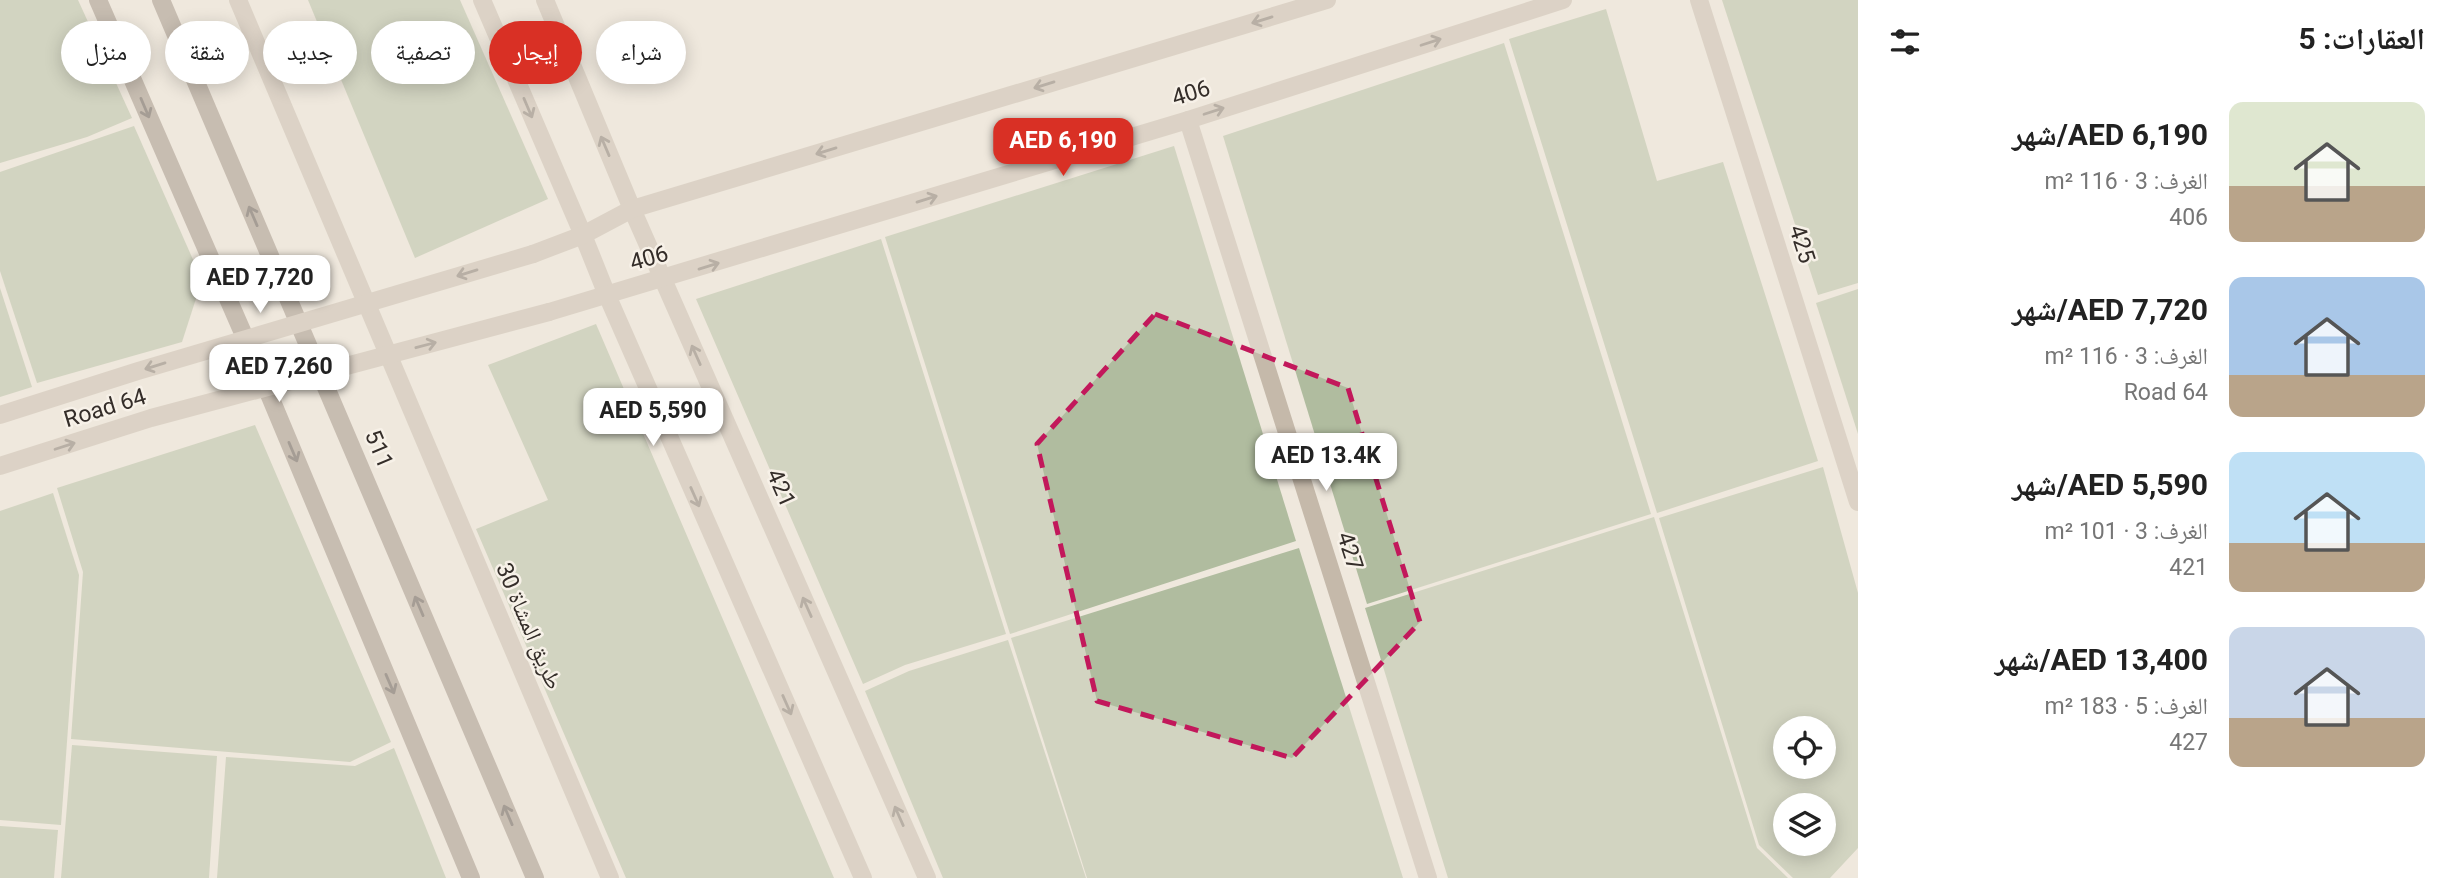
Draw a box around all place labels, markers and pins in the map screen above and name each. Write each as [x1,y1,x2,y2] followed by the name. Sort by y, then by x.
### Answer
[983,118,1143,178] pin: AED 6,190
[180,256,340,315] pin: AED 7,720
[199,344,359,404] pin: AED 7,260
[573,388,733,448] pin: AED 5,590
[1246,434,1406,493] pin: AED 13.4K

